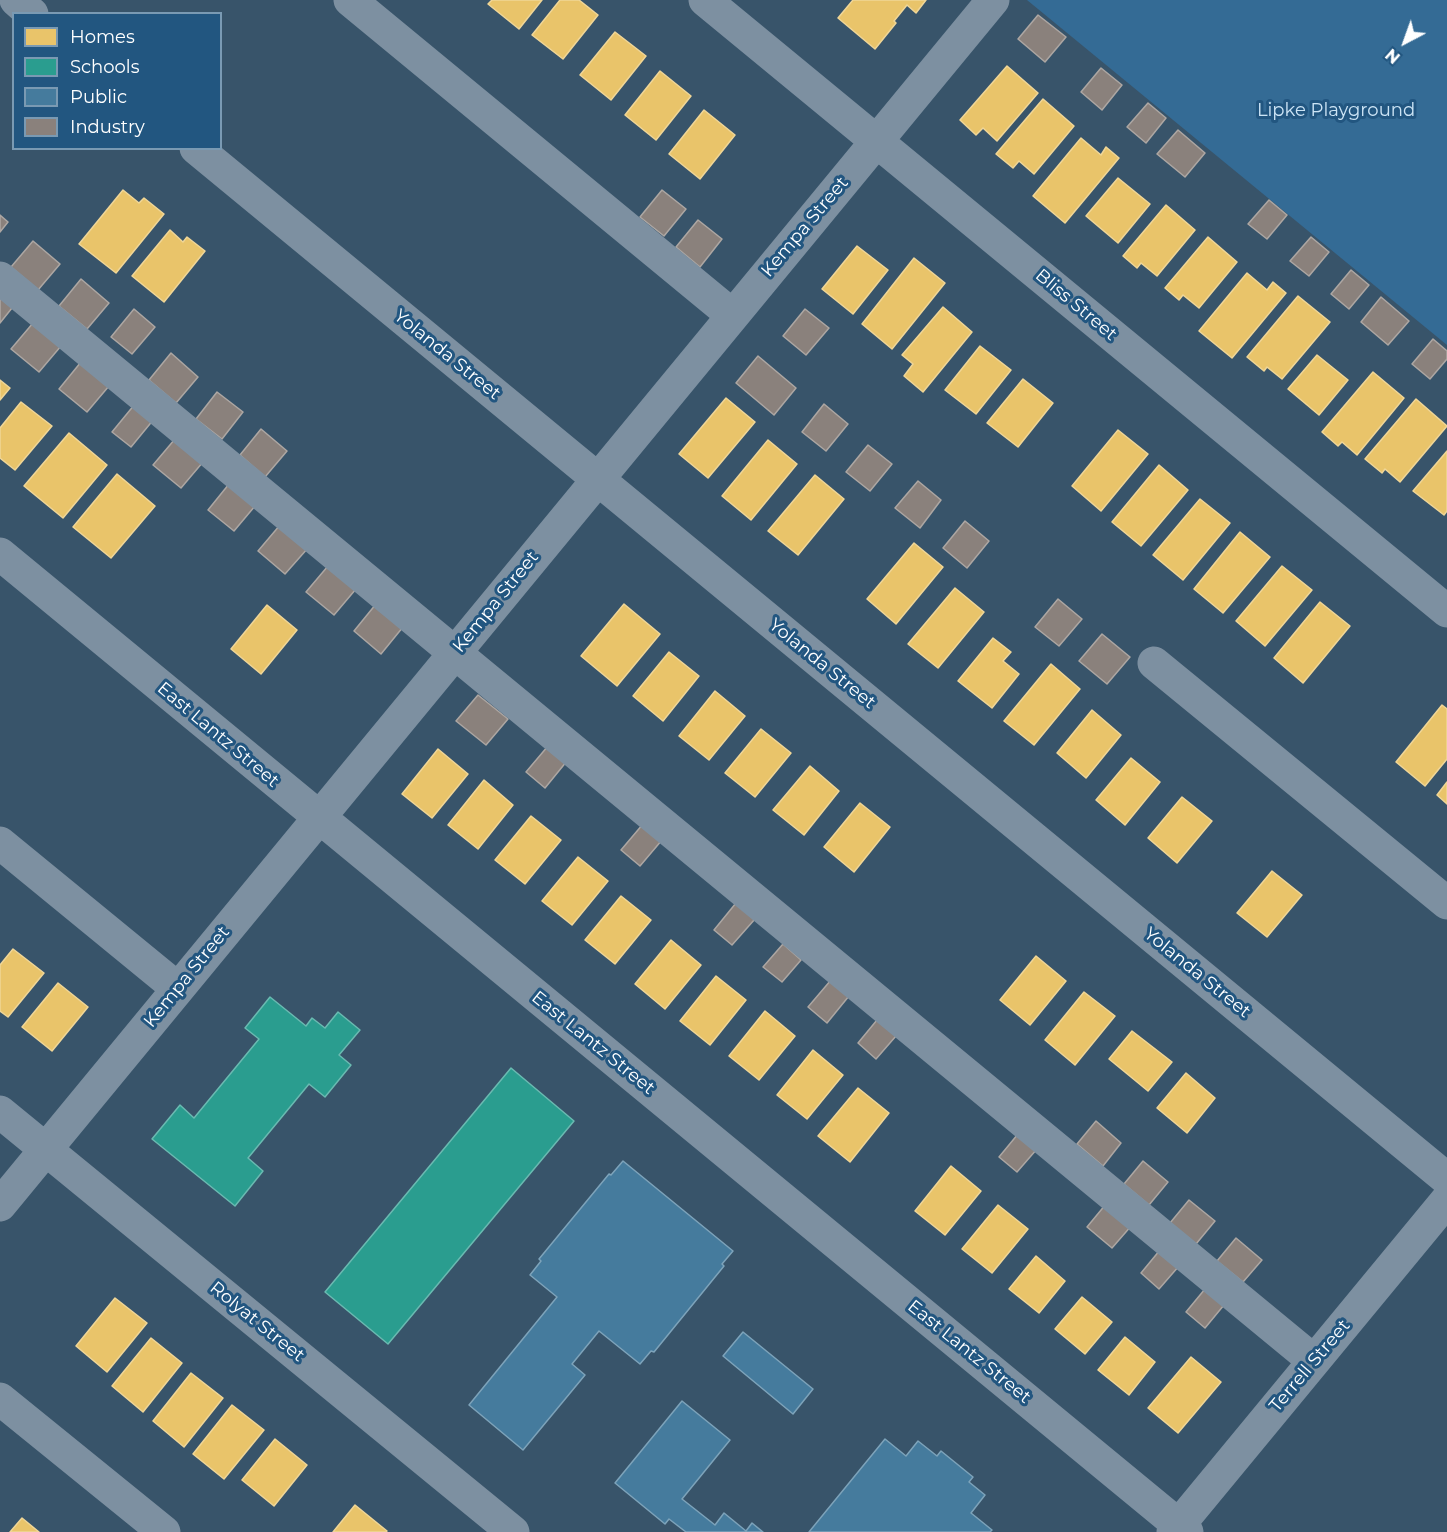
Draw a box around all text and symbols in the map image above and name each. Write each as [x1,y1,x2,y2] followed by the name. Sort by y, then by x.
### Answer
[12,12,222,150] legend
[1375,12,1435,72] north arrow
[70,26,135,48] text: Homes
[1382,45,1404,67] text: N
[70,56,139,78] text: Schools
[70,86,127,108] text: Public
[1257,100,1415,122] park label: Lipke Playground
[70,116,145,138] text: Industry
[757,172,853,282] street label: Kempa Street
[1031,265,1121,345] street label: Bliss Street
[389,305,505,405] street label: Yolanda Street
[449,547,543,657] street label: Kempa Street
[764,614,880,714] street label: Yolanda Street
[153,678,283,792] street label: East Lantz Street
[140,922,234,1032] street label: Kempa Street
[1139,923,1255,1023] street label: Yolanda Street
[527,987,659,1099] street label: East Lantz Street
[205,1277,309,1367] street label: Rolyat Street
[903,1296,1035,1408] street label: East Lantz Street
[1265,1315,1355,1417] street label: Terrell Street

